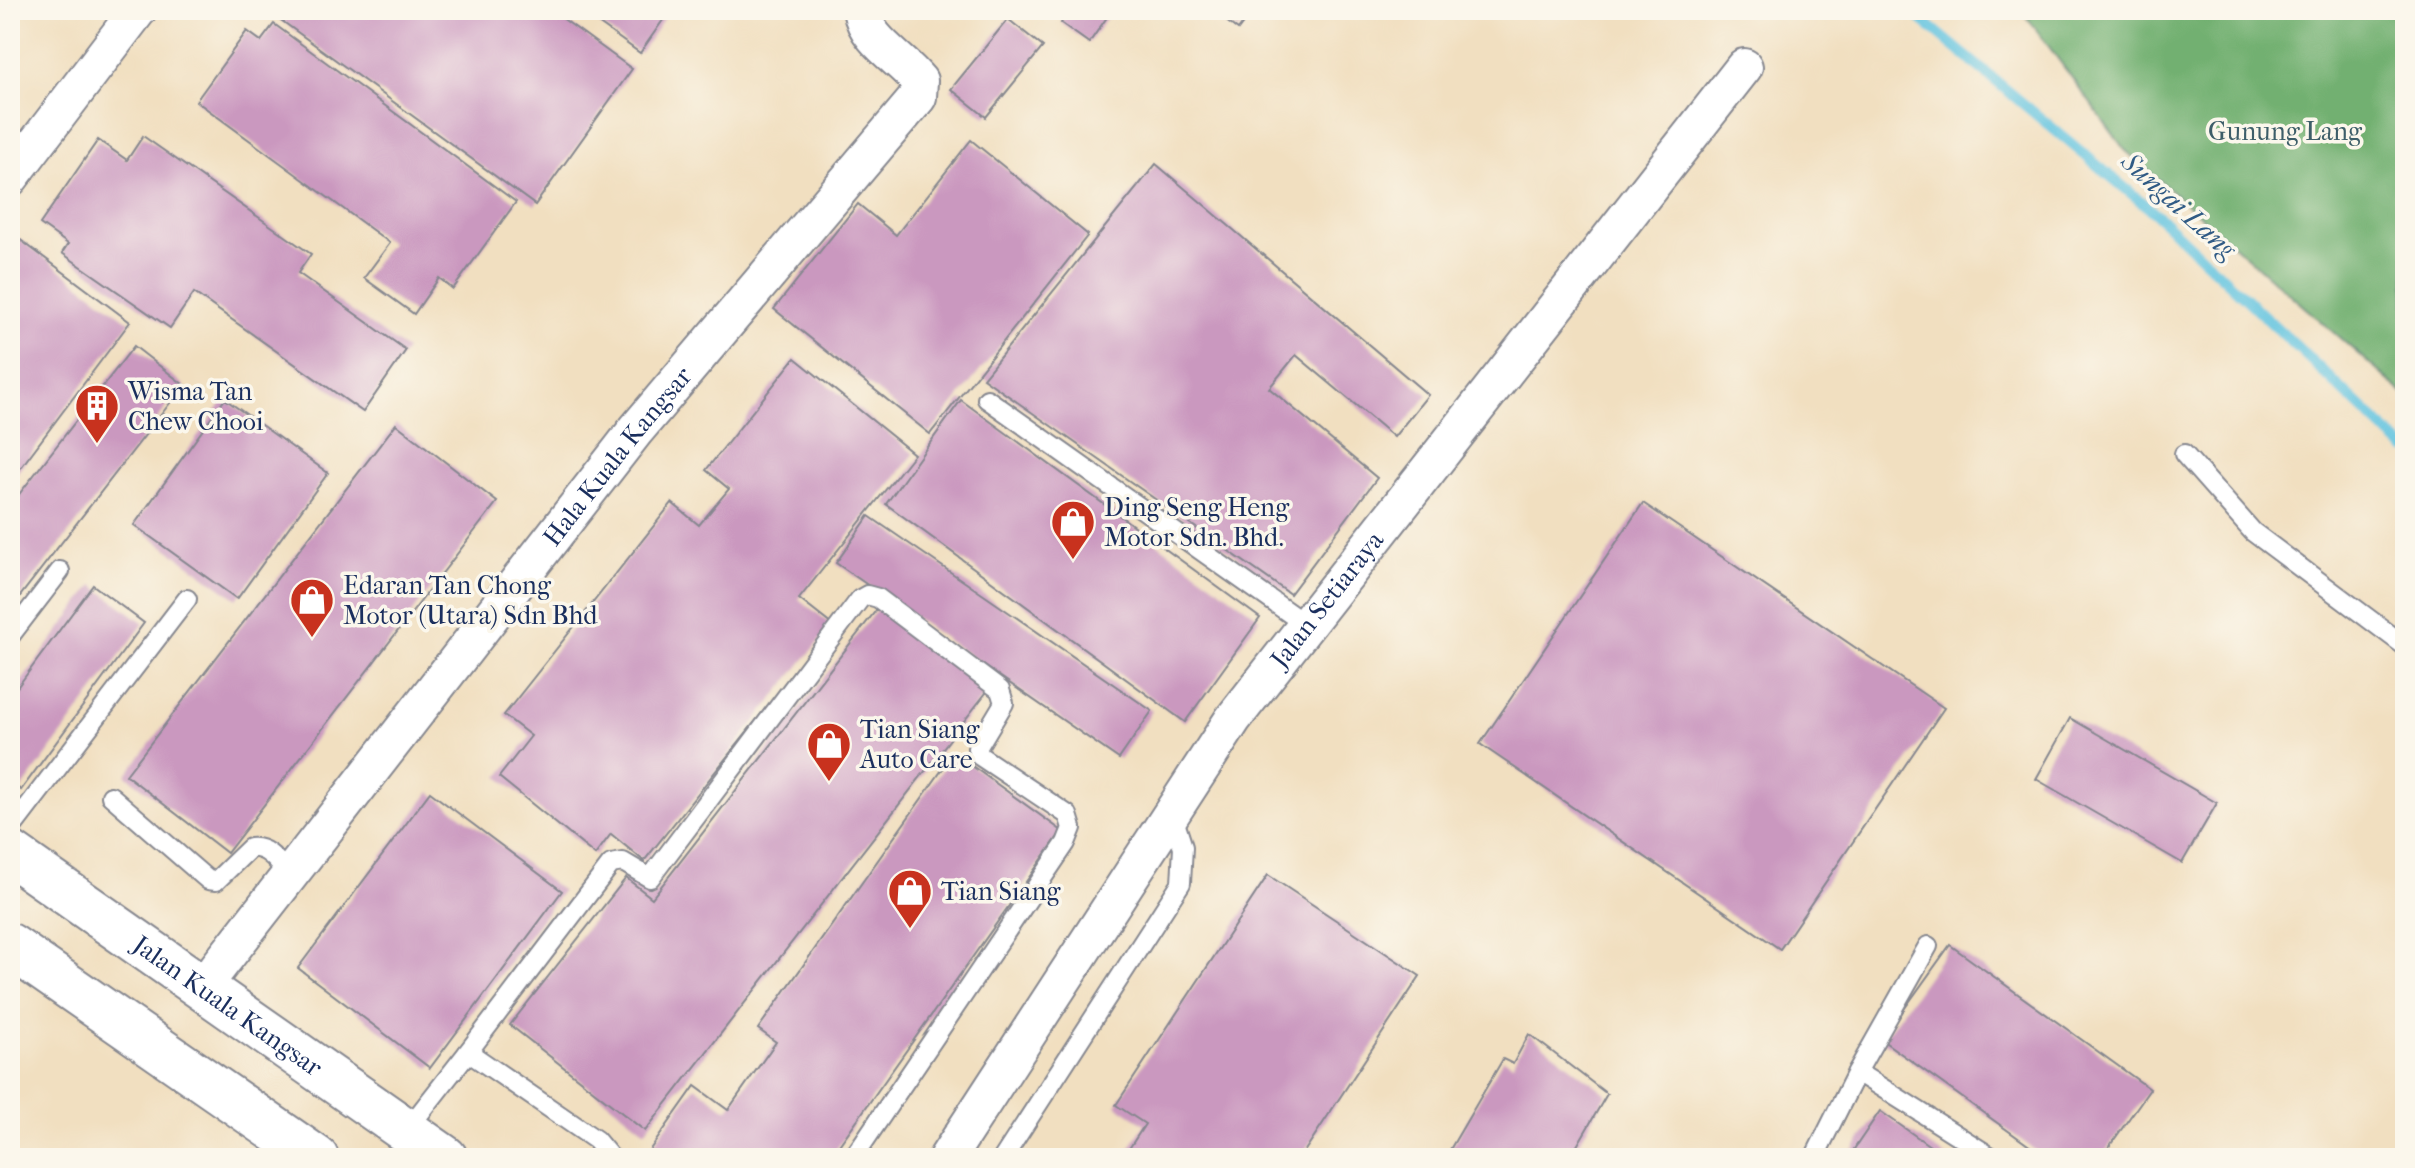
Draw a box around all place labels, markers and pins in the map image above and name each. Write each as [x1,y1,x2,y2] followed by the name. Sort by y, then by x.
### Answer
[127,376,264,437] place label: Wisma Tan Chew Chooi
[73,382,121,445] building icon: Wisma Tan Chew Chooi
[1104,492,1290,553] place label: Ding Seng Heng Motor Sdn. Bhd.
[1049,498,1097,561] shop icon: Ding Seng Heng Motor Sdn. Bhd.
[343,570,598,631] place label: Edaran Tan Chong Motor (Utara) Sdn Bhd
[288,576,336,639] shop icon: Edaran Tan Chong Motor (Utara) Sdn Bhd
[859,714,981,775] place label: Tian Siang Auto Care
[805,720,853,783] shop icon: Tian Siang Auto Care
[886,867,934,930] shop icon: Tian Siang
[941,876,1062,907] place label: Tian Siang

